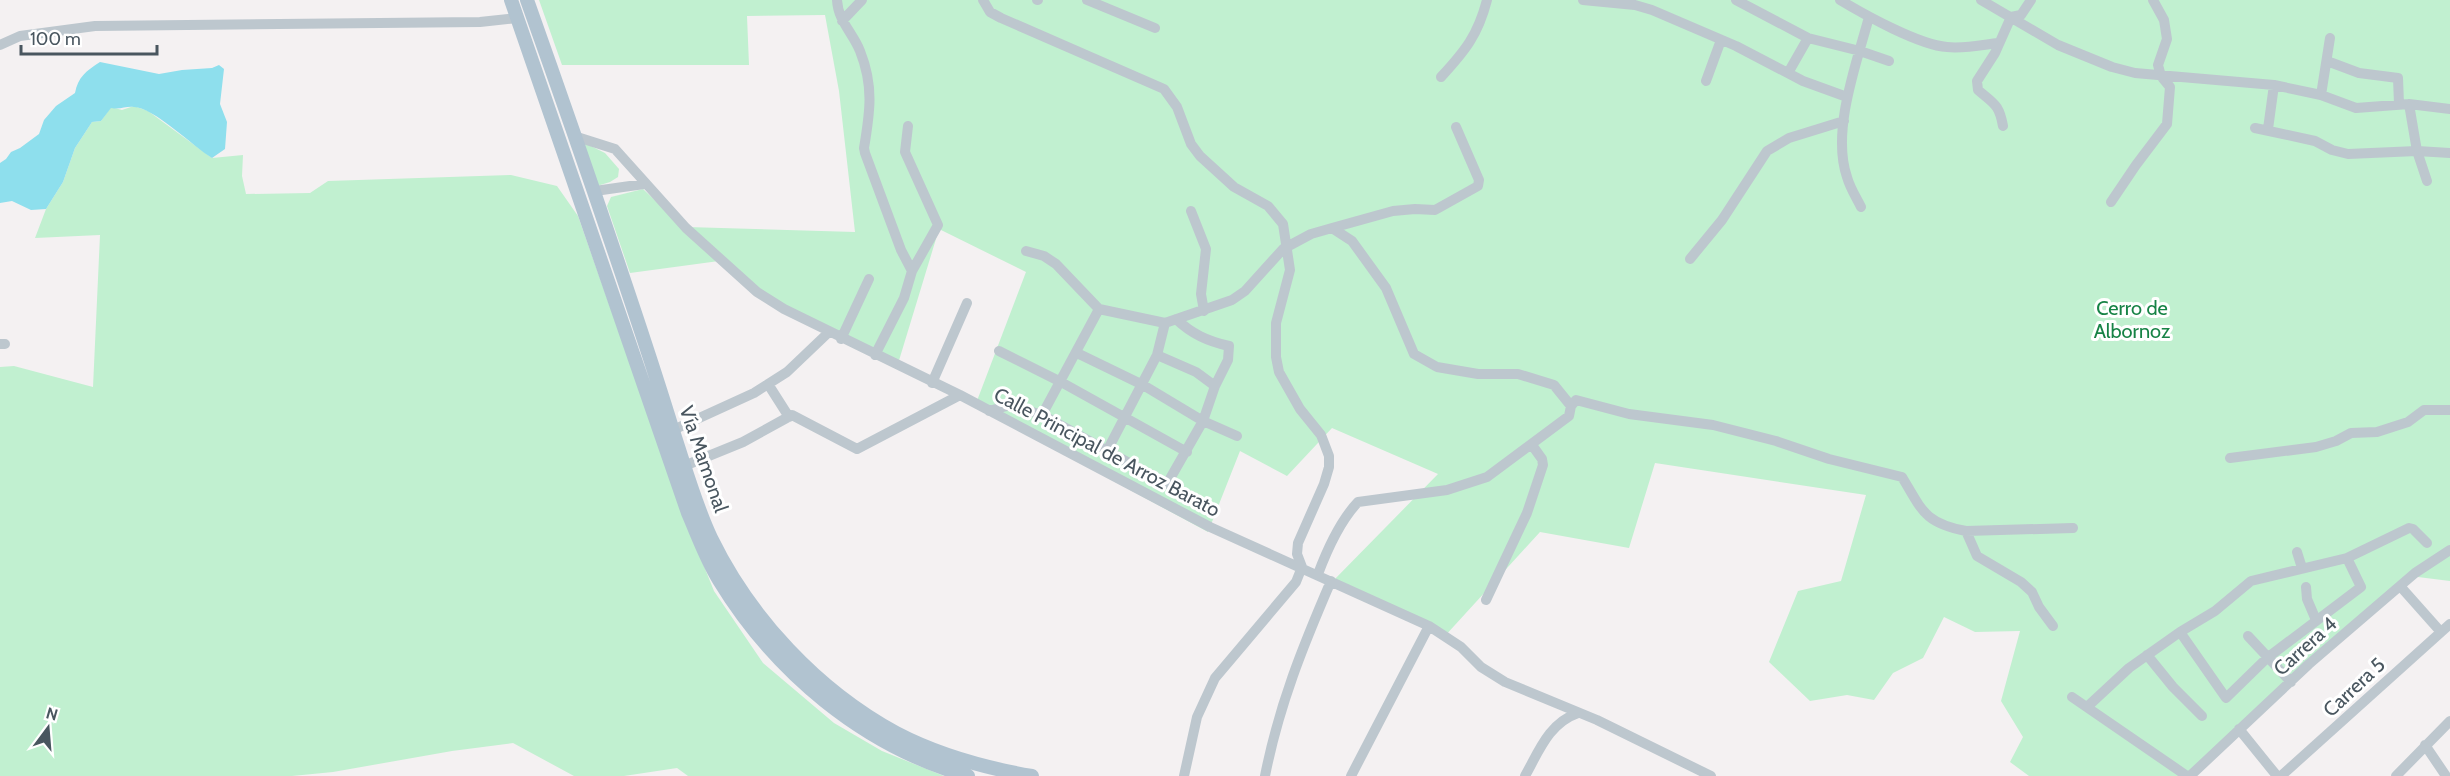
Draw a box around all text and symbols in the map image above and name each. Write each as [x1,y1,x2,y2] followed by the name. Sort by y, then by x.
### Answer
[21,18,158,56] scale bar
[30,28,81,50] text: 100 m
[2094,296,2170,343] park label: Cerro de Albornoz
[990,382,1224,522] street label: Calle Principal de Arroz Barato
[675,403,734,516] street label: Vía Mamonal
[2269,611,2342,680] street label: Carrera 4
[2318,652,2390,722] street label: Carrera 5
[18,698,78,758] north arrow
[44,703,60,725] text: N

